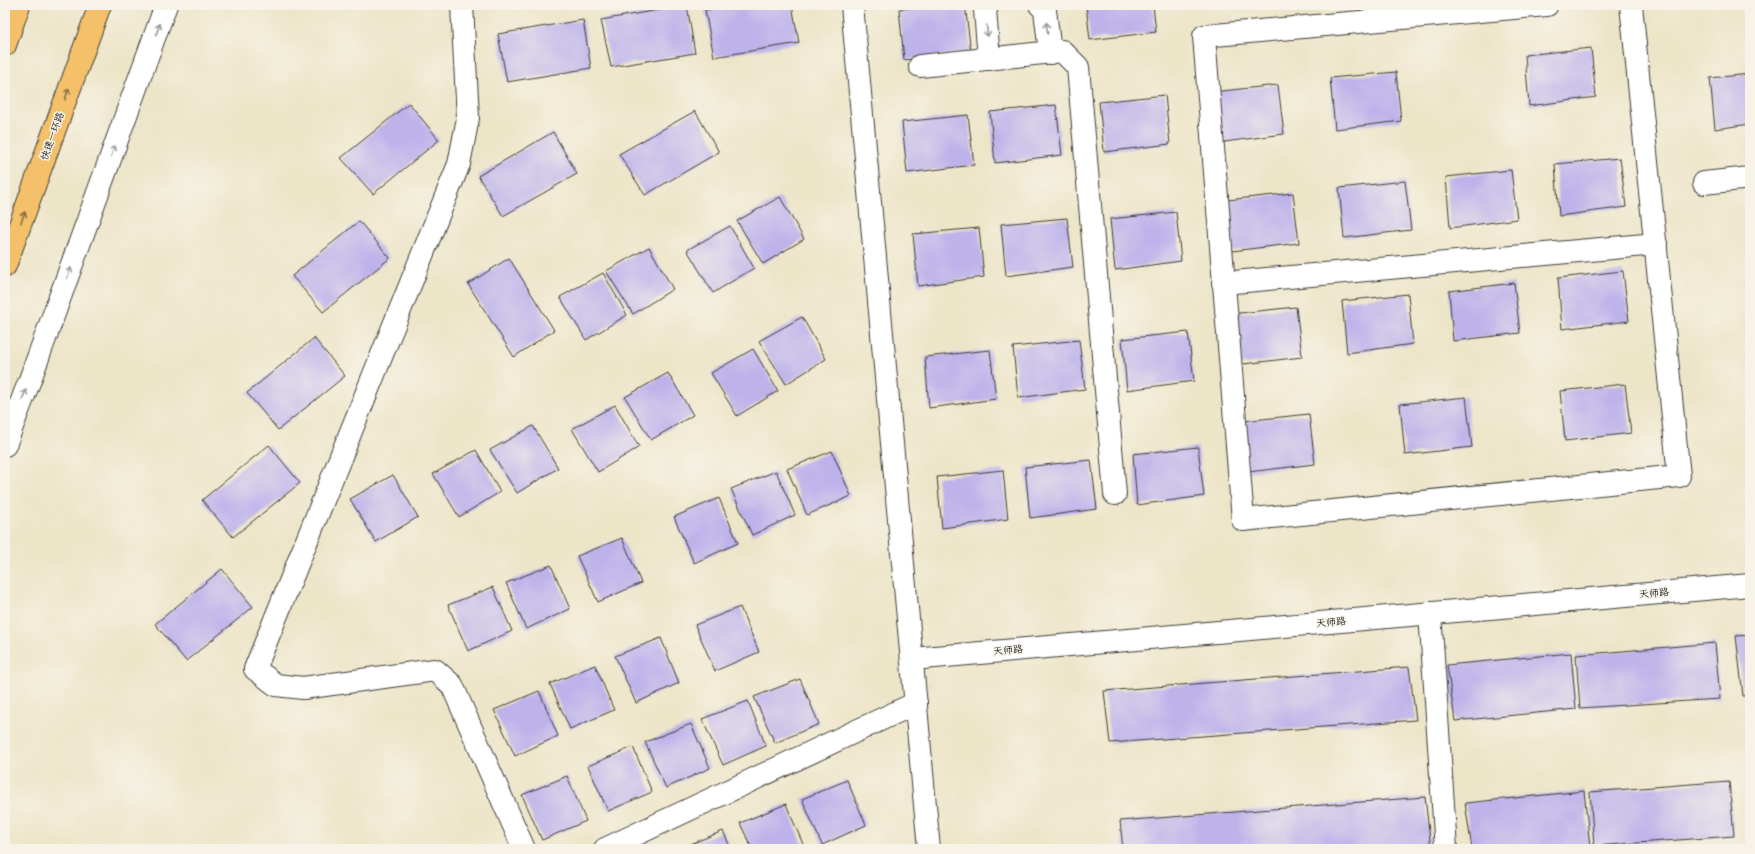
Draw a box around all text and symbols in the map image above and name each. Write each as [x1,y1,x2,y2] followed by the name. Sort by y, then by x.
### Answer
[1044,22,1051,35] one-way arrow
[154,23,162,35] one-way arrow
[983,24,990,37] one-way arrow
[64,89,72,101] one-way arrow
[37,110,67,162] street label: 快速一环路
[110,146,118,158] one-way arrow
[20,210,27,223] one-way arrow
[66,267,73,280] one-way arrow
[21,390,29,402] one-way arrow
[1638,585,1670,601] street label: 天师路
[1315,614,1347,630] street label: 天师路
[992,642,1024,658] street label: 天师路

